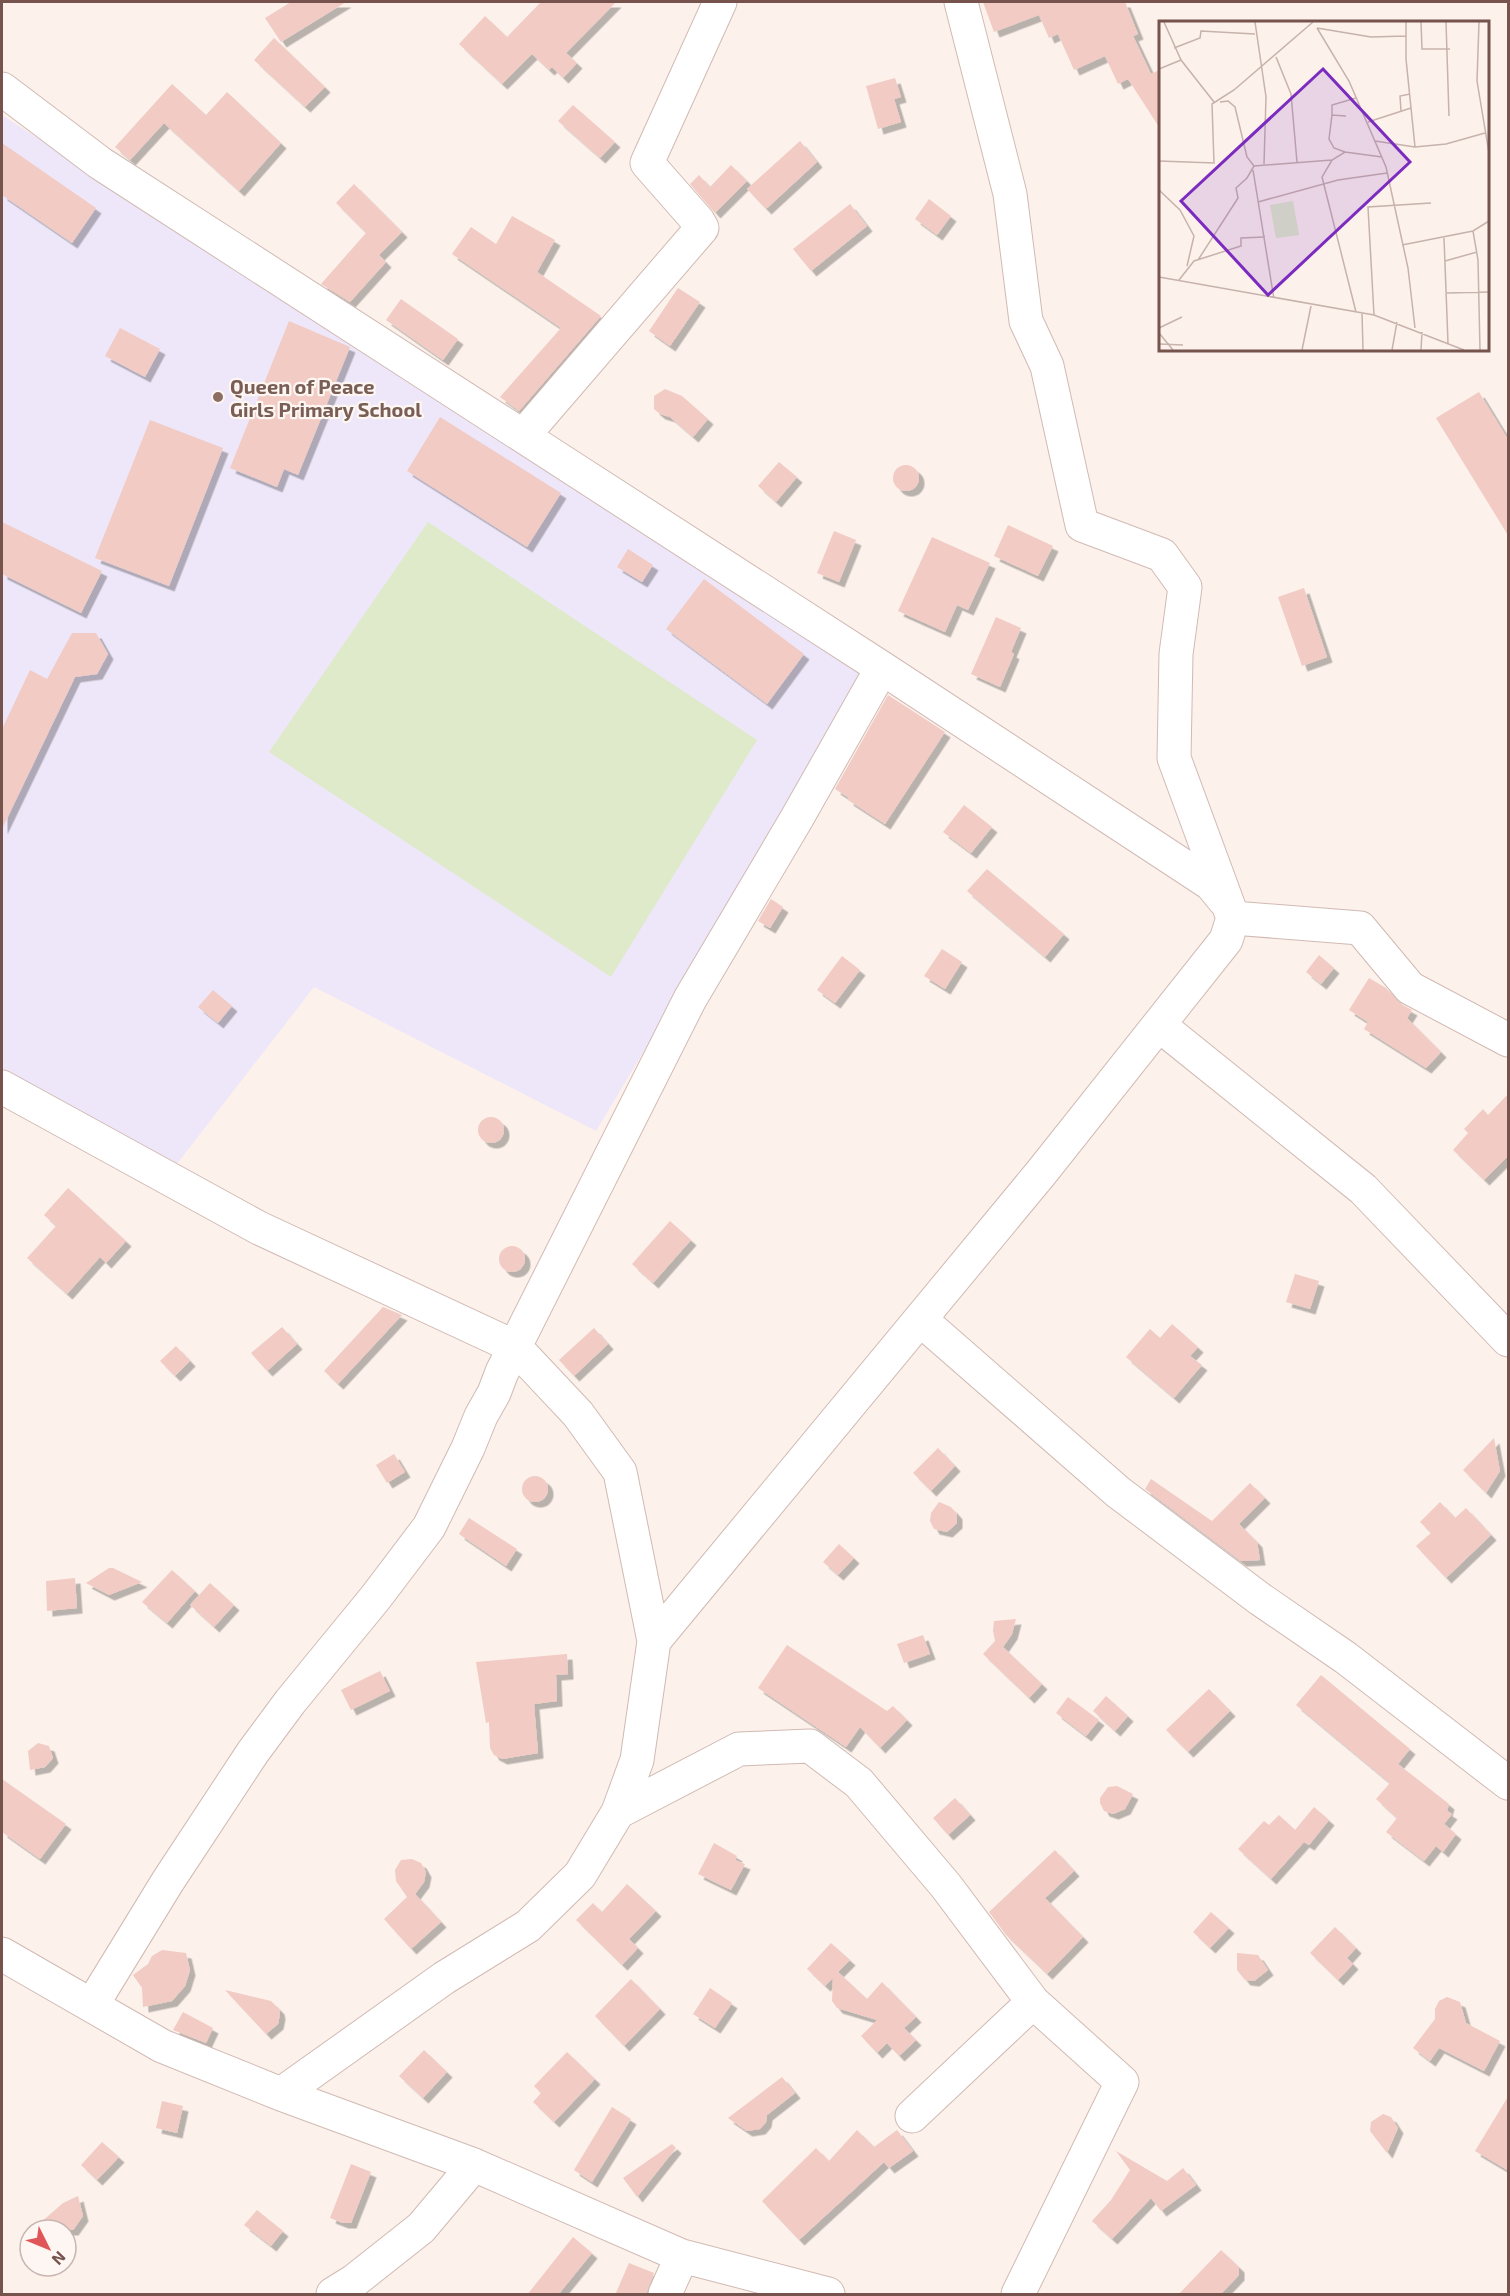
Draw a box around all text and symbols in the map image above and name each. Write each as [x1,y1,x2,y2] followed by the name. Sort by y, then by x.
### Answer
[1159,21,1489,351] inset map
[230,374,422,422] place label: Queen of Peace Girls Primary School
[211,390,225,404] marker: Queen of Peace Girls Primary School
[18,2218,78,2278] north arrow
[48,2248,70,2269] text: N

